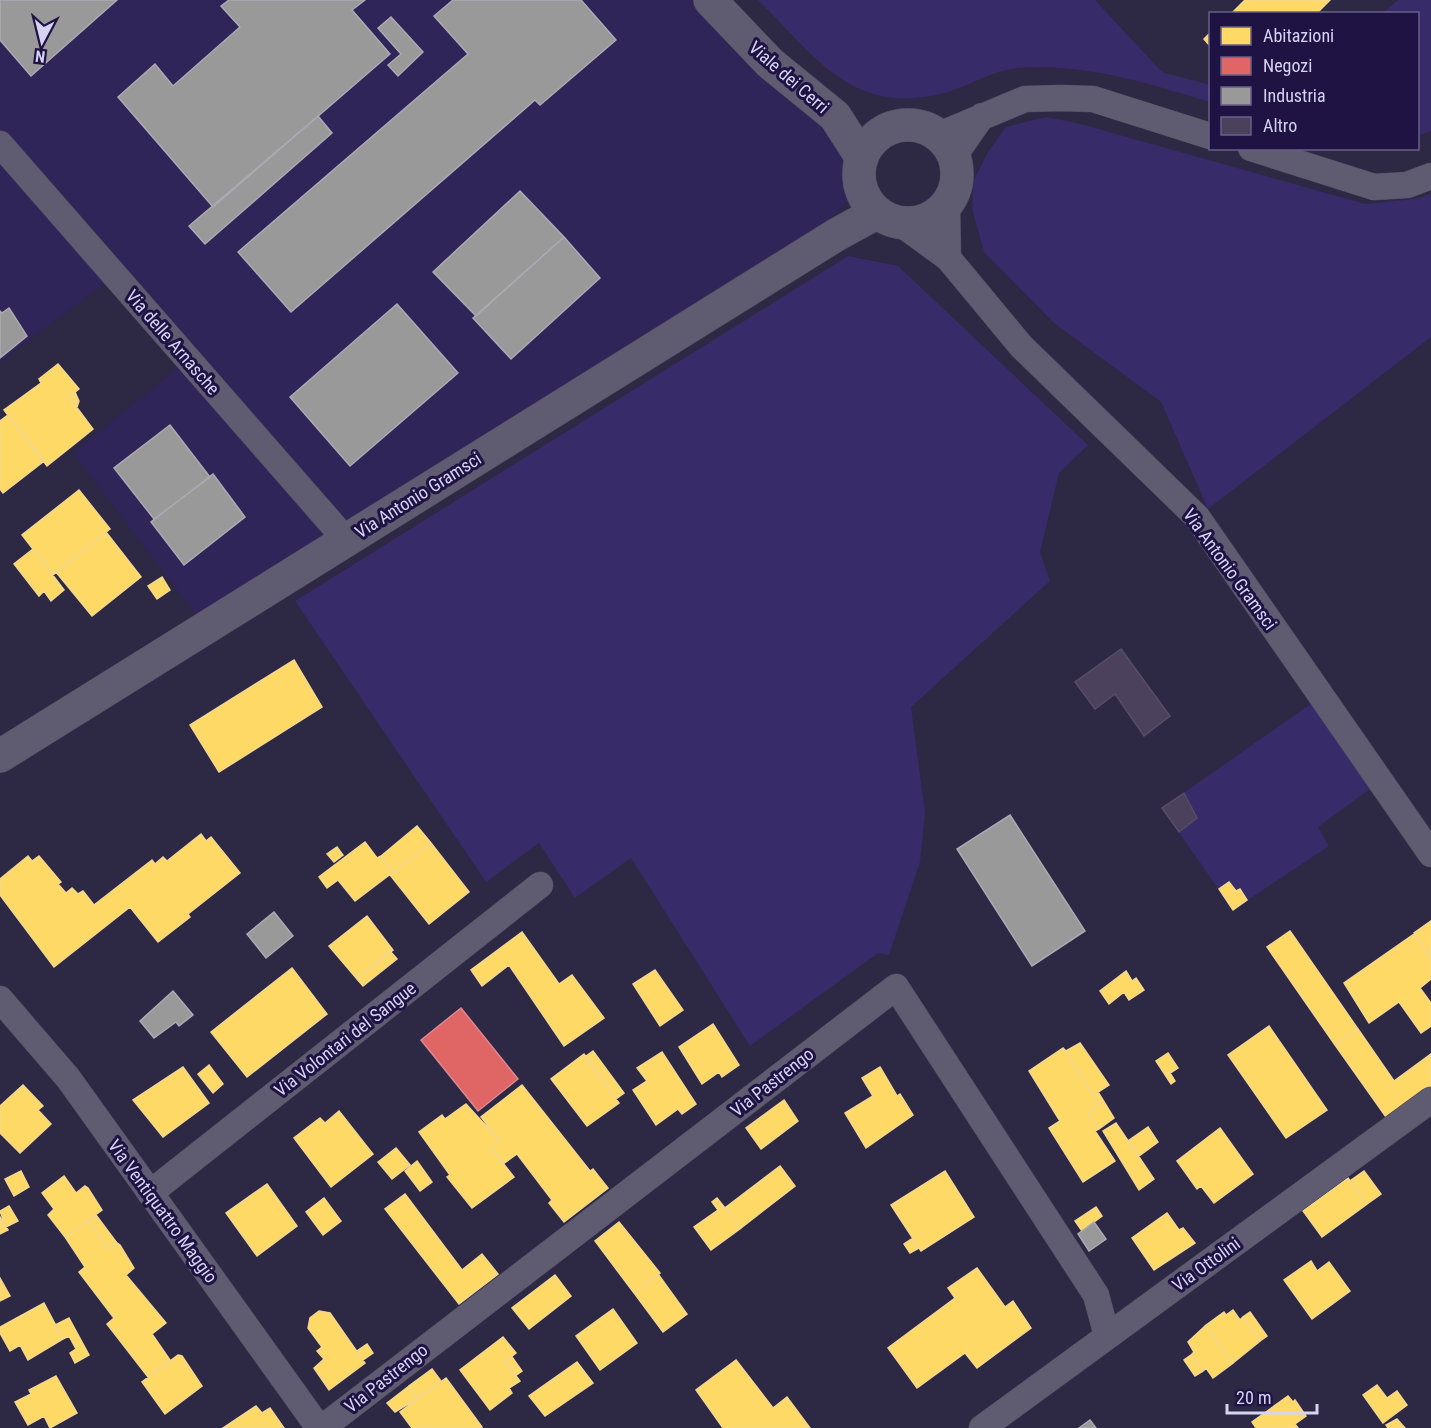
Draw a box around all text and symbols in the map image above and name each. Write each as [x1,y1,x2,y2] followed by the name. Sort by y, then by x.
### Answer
[12,12,72,72] north arrow
[1209,12,1419,150] legend
[1263,25,1334,46] text: Abitazioni
[745,37,833,117] street label: Viale dei Cerri
[34,46,46,66] text: N
[1263,55,1312,76] text: Negozi
[1263,85,1326,106] text: Industria
[1263,115,1297,136] text: Altro
[122,285,224,399] street label: Via delle Arnasche
[351,448,485,542] street label: Via Antonio Gramsci
[1179,504,1281,634] street label: Via Antonio Gramsci
[270,977,420,1101] street label: Via Volontari del Sangue
[726,1043,818,1121] street label: Via Pastrengo
[104,1135,222,1287] street label: Via Ventiquattro Maggio
[1168,1232,1244,1296] street label: Via Ottolini
[340,1339,432,1417] street label: Via Pastrengo
[1227,1377,1317,1415] scale bar
[1236,1387,1271,1408] text: 20 m

